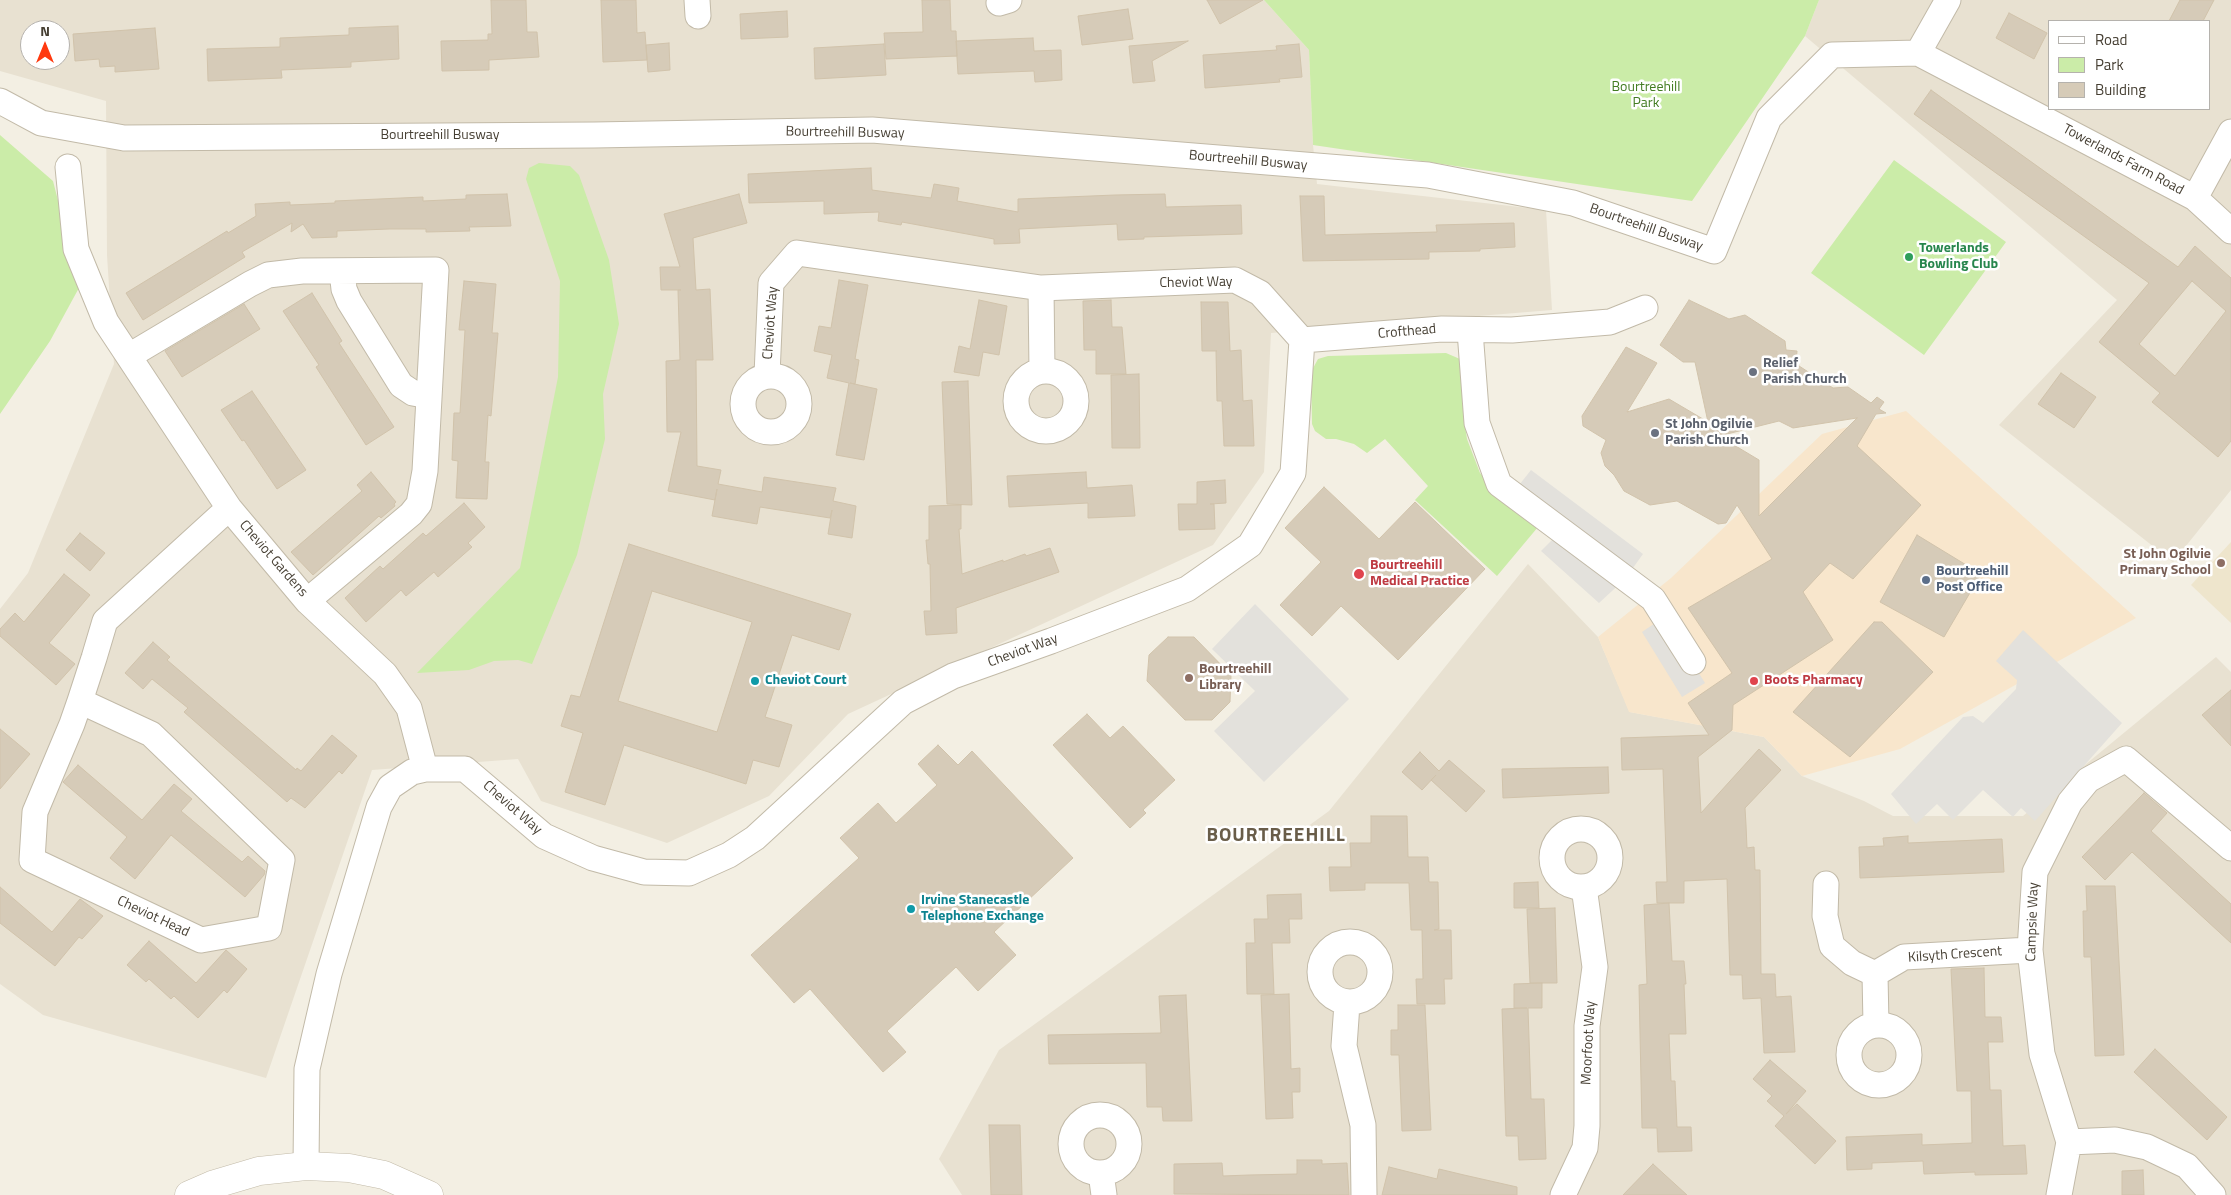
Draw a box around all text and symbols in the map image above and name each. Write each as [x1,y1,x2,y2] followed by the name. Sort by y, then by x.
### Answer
[20,20,70,70] north arrow
[40,20,50,41] text: N
[2048,20,2211,110] legend
[2095,28,2127,51] text: Road
[2095,53,2124,76] text: Park
[2095,78,2146,101] text: Building
[1611,80,1681,112] park label: Bourtreehill Park
[2060,121,2186,199] street label: Towerlands Farm Road
[785,124,905,142] street label: Bourtreehill Busway
[381,128,499,144] street label: Bourtreehill Busway
[1188,147,1308,175] street label: Bourtreehill Busway
[1587,201,1705,255] street label: Bourtreehill Busway
[1919,241,1998,274] place label: Towerlands Bowling Club
[1903,251,1915,263] marker: Towerlands Bowling Club
[1159,274,1233,292] street label: Cheviot Way
[760,286,782,360] street label: Cheviot Way
[1377,321,1437,343] street label: Crofthead
[1763,356,1847,388] place label: Relief Parish Church
[1747,366,1759,378] marker: Relief Parish Church
[1665,417,1753,450] place label: St John Ogilvie Parish Church
[1649,427,1661,439] marker: St John Ogilvie Parish Church
[235,517,311,601] street label: Cheviot Gardens
[2119,547,2211,580] place label: St John Ogilvie Primary School
[2215,557,2227,569] marker: St John Ogilvie Primary School
[1370,558,1470,590] place label: Bourtreehill Medical Practice
[1936,564,2008,596] place label: Bourtreehill Post Office
[1352,567,1366,581] marker: Bourtreehill Medical Practice
[1920,574,1932,586] marker: Bourtreehill Post Office
[986,631,1060,671] street label: Cheviot Way
[1199,662,1271,694] place label: Bourtreehill Library
[1183,672,1195,684] marker: Bourtreehill Library
[765,673,847,689] place label: Cheviot Court
[1764,673,1863,689] place label: Boots Pharmacy
[749,675,761,687] marker: Cheviot Court
[1748,675,1760,687] marker: Boots Pharmacy
[479,778,545,838] street label: Cheviot Way
[1205,825,1347,847] district label: BOURTREEHILL
[2023,882,2043,962] street label: Campsie Way
[114,893,192,941] street label: Cheviot Head
[921,893,1044,926] place label: Irvine Stanecastle Telephone Exchange
[905,903,917,915] marker: Irvine Stanecastle Telephone Exchange
[1907,943,2003,967] street label: Kilsyth Crescent
[1578,1000,1600,1086] street label: Moorfoot Way

